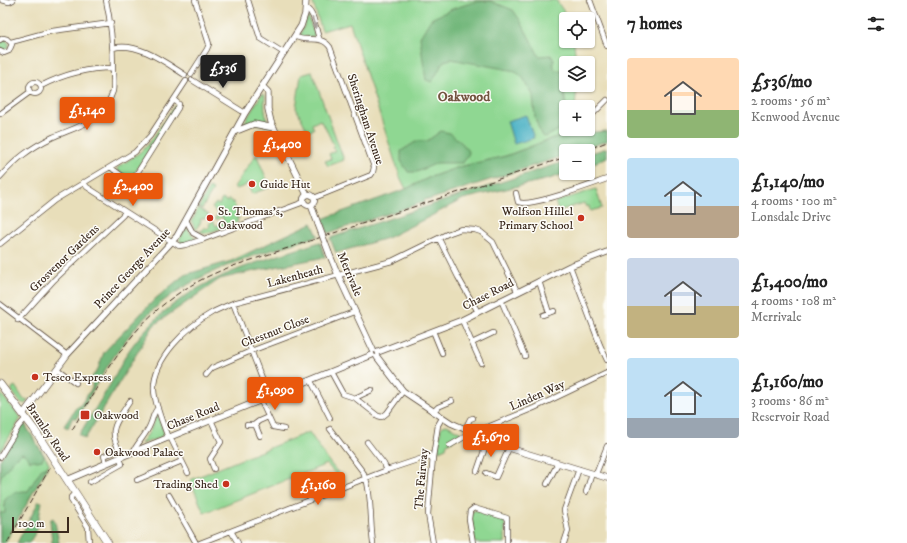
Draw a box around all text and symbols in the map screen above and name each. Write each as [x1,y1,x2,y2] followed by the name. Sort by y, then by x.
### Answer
[559,12,595,180] map controls
[559,12,595,48] button: locate
[627,13,682,35] text: 7 homes
[865,13,887,35] icon: filters
[311,17,317,29] one-way arrow
[199,55,247,89] pin: £536
[559,56,595,92] button: layers
[209,60,237,76] text: £536
[751,71,812,93] text: £536/mo
[344,72,387,167] street label: Sheringham Avenue
[659,74,707,122] icon: home
[438,88,491,106] district label: Oakwood
[751,93,830,109] text: 2 rooms · 56 m²
[54,97,120,131] pin: £1,140
[559,100,595,136] button: +
[69,102,105,118] text: £1,140
[751,109,840,125] text: Kenwood Avenue
[249,131,315,165] pin: £1,400
[263,136,302,152] text: £1,400
[559,144,595,180] button: −
[751,171,824,193] text: £1,140/mo
[100,173,166,207] pin: £2,400
[659,174,707,222] icon: home
[260,177,310,192] place label: Guide Hut
[113,178,153,194] text: £2,400
[247,179,257,189] marker: Guide Hut
[751,193,837,209] text: 4 rooms · 100 m²
[218,204,283,233] place label: St. Thomas's, Oakwood
[499,204,573,233] place label: Wolfson Hillel Primary School
[751,209,831,225] text: Lonsdale Drive
[205,213,215,223] marker: St. Thomas's, Oakwood
[576,213,586,223] marker: Wolfson Hillel Primary School
[26,221,102,295] street label: Grosvenor Gardens
[91,225,174,312] street label: Prince George Avenue
[334,250,366,299] street label: Merrivale
[266,262,325,291] street label: Lakenheath
[751,271,828,293] text: £1,400/mo
[659,274,707,322] icon: home
[460,275,516,314] street label: Chase Road
[751,293,836,309] text: 4 rooms · 108 m²
[751,309,802,325] text: Merrivale
[239,312,311,351] street label: Chestnut Close
[43,370,111,385] place label: Tesco Express
[751,371,823,393] text: £1,160/mo
[30,372,40,382] marker: Tesco Express
[659,374,707,422] icon: home
[242,377,308,411] pin: £1,090
[507,377,567,414] street label: Linden Way
[256,382,294,398] text: £1,090
[751,393,829,409] text: 3 rooms · 86 m²
[165,399,222,434] street label: Chase Road
[22,400,73,465] street label: Bramley Road
[94,408,139,423] place label: Oakwood
[79,409,91,421] marker: Oakwood
[751,409,830,425] text: Reservoir Road
[458,424,524,458] pin: £1,670
[472,429,510,445] text: £1,670
[105,445,183,460] place label: Oakwood Palace
[92,447,102,457] marker: Oakwood Palace
[411,448,432,510] street label: The Fairway
[285,472,351,506] pin: £1,160
[153,477,218,492] place label: Trading Shed
[300,477,336,493] text: £1,160
[221,479,231,489] marker: Trading Shed
[12,515,69,534] scale bar
[18,517,44,531] text: 100 m

